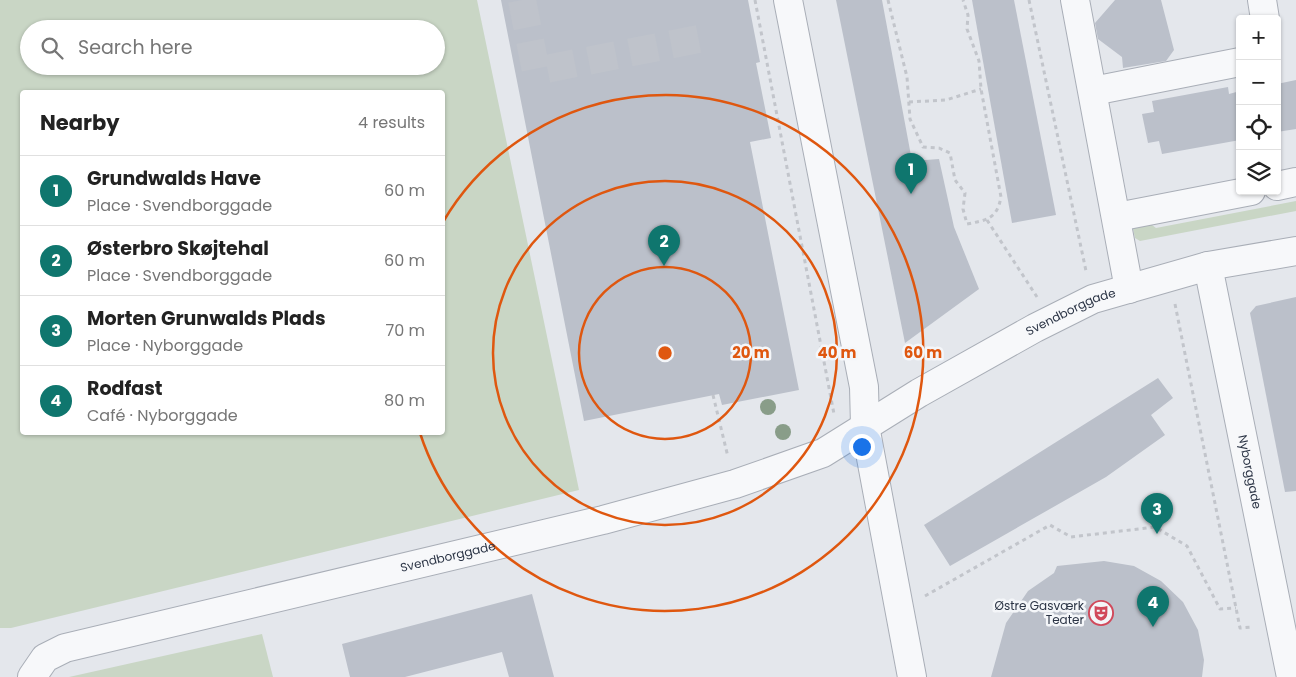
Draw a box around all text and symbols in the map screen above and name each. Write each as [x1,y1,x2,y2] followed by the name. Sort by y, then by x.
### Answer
[1236,15,1281,195] map controls
[1236,15,1281,60] button: +
[20,20,445,75] search box
[38,34,66,62] icon: search
[78,34,192,61] text: Search here
[1236,60,1281,105] button: −
[1236,105,1281,150] button: locate
[40,108,120,137] text: Nearby
[358,111,425,134] text: 4 results
[1236,150,1281,195] button: layers
[895,153,927,194] pin: 1
[87,165,261,192] text: Grundwalds Have
[53,179,59,202] text: 1
[384,179,425,202] text: 60 m
[87,194,272,217] text: Place · Svendborggade
[648,225,680,266] pin: 2
[87,235,269,262] text: Østerbro Skøjtehal
[51,249,61,272] text: 2
[384,249,425,272] text: 60 m
[87,264,272,287] text: Place · Svendborggade
[1022,284,1117,340] street label: Svendborggade
[87,305,326,332] text: Morten Grunwalds Plads
[51,319,61,342] text: 3
[385,319,425,342] text: 70 m
[87,334,243,357] text: Place · Nyborggade
[732,342,770,363] text: 20 m
[817,342,857,363] text: 40 m
[904,342,942,363] text: 60 m
[656,344,674,362] centre of rings
[87,375,162,402] text: Rodfast
[51,389,61,412] text: 4
[384,389,425,412] text: 80 m
[87,404,238,427] text: Café · Nyborggade
[1234,433,1266,510] street label: Nyborggade
[849,434,875,460] your location
[1141,493,1173,534] pin: 3
[399,537,497,576] street label: Svendborggade
[1137,586,1169,627] pin: 4
[995,597,1085,628] place label: Østre Gasværk Teater
[1088,600,1114,626] theatre icon: Østre Gasværk Teater

